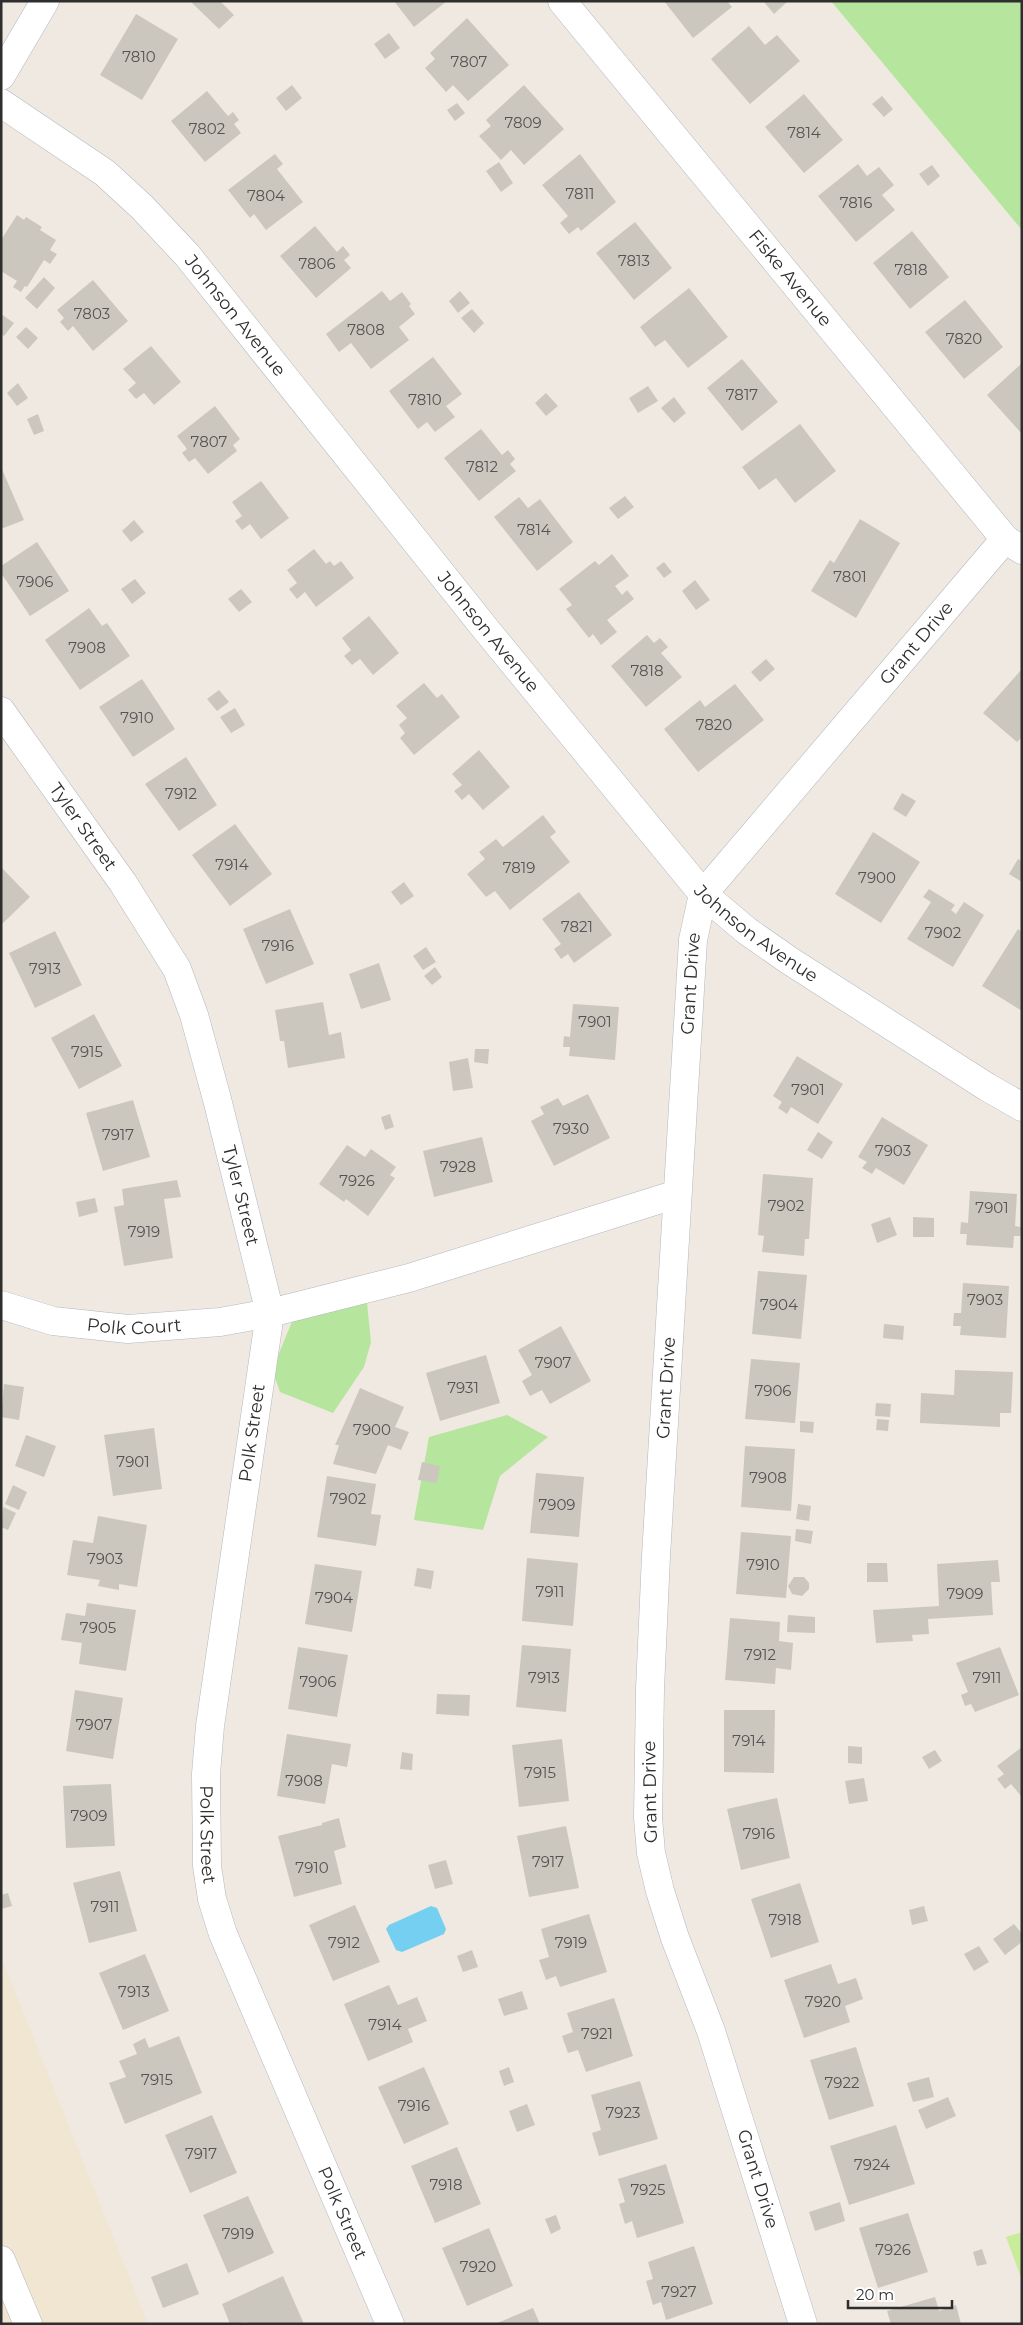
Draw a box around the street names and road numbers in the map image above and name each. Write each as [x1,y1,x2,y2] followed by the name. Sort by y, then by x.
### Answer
[744,225,837,331] street label: Fiske Avenue
[180,250,291,381] street label: Johnson Avenue
[432,566,544,697] street label: Johnson Avenue
[875,597,958,689] street label: Grant Drive
[45,779,122,875] street label: Tyler Street
[688,880,822,987] street label: Johnson Avenue
[676,930,705,1035] street label: Grant Drive
[218,1143,264,1248] street label: Tyler Street
[86,1314,182,1340] street label: Polk Court
[652,1336,680,1440] street label: Grant Drive
[234,1383,270,1483] street label: Polk Street
[638,1741,662,1843] street label: Grant Drive
[195,1785,221,1885] street label: Polk Street
[733,2127,784,2231] street label: Grant Drive
[313,2163,372,2263] street label: Polk Street

